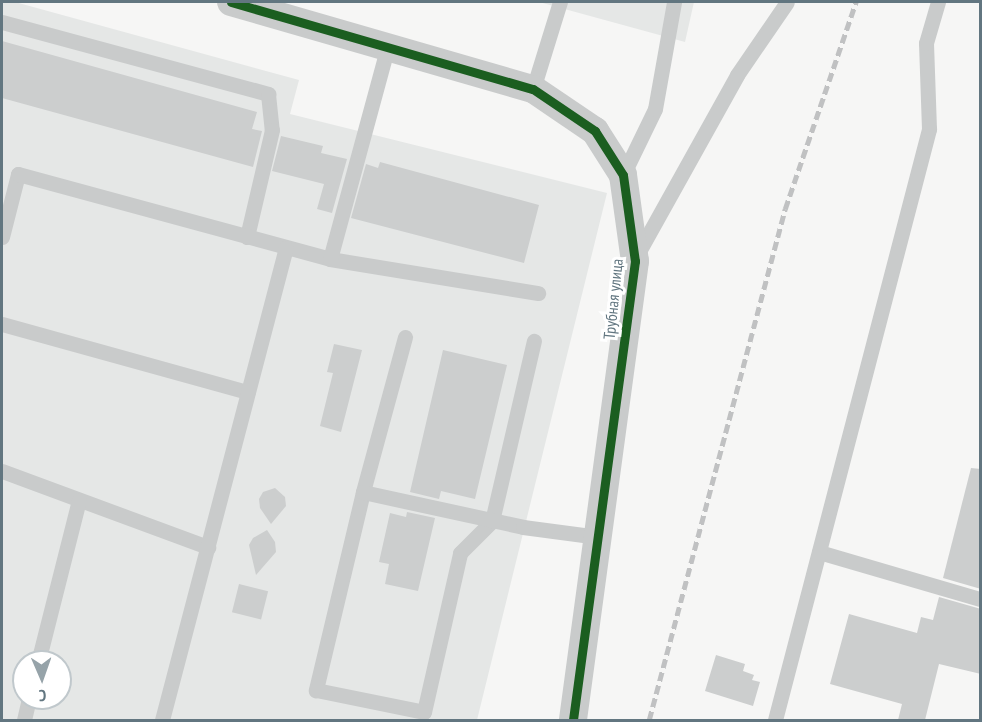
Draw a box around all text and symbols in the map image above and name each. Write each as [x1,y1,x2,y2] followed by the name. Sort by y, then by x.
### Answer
[599,258,627,340] street label: Трубная улица
[12,650,72,710] north arrow
[39,686,47,706] text: С

